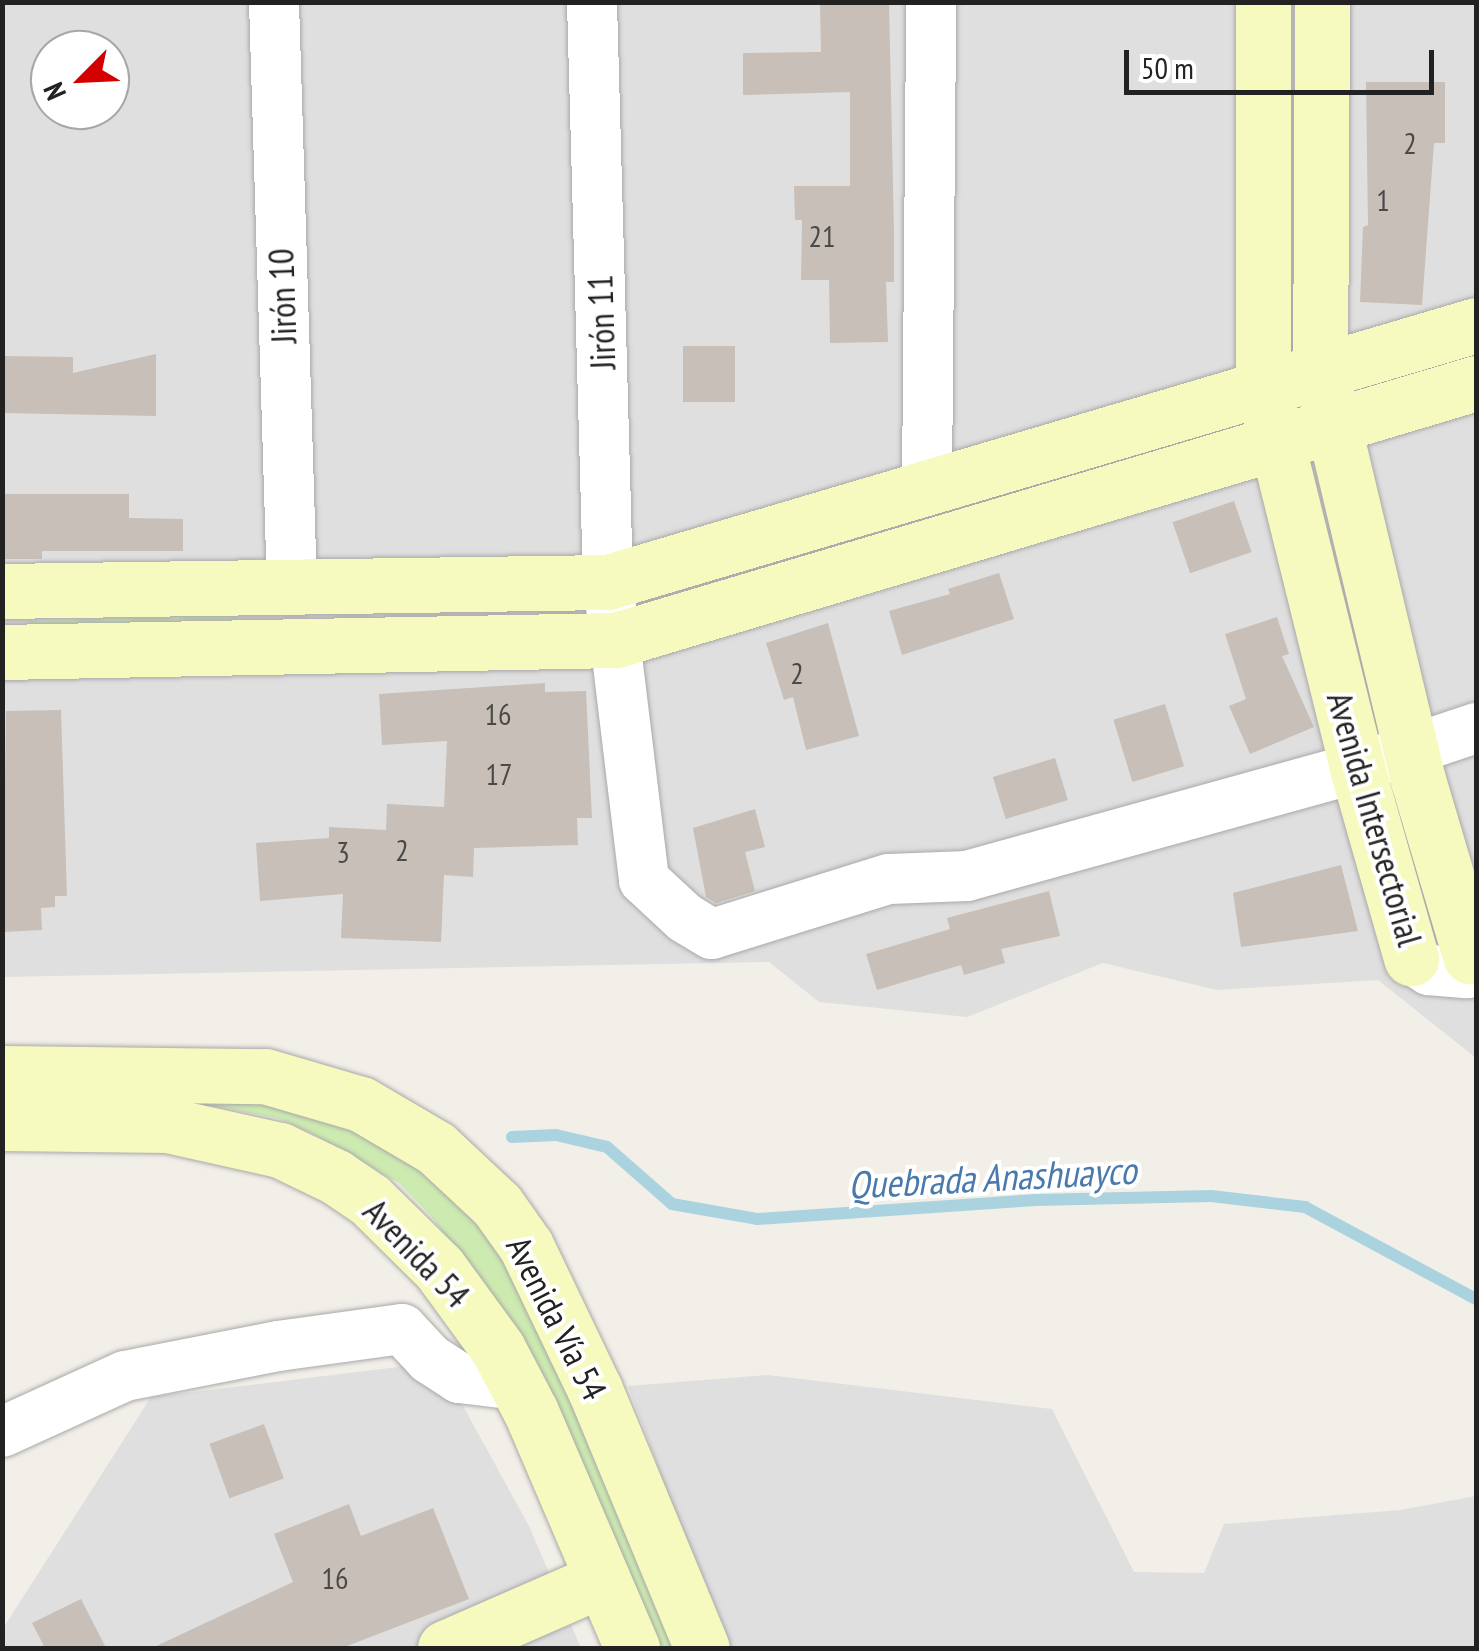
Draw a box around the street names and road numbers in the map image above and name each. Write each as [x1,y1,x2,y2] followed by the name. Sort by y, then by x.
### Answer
[259,248,305,344] street label: Jirón 10
[578,274,624,370] street label: Jirón 11
[1319,687,1431,951] street label: Avenida Intersectorial
[355,1190,479,1316] street label: Avenida 54
[498,1229,616,1407] street label: Avenida Vía 54

